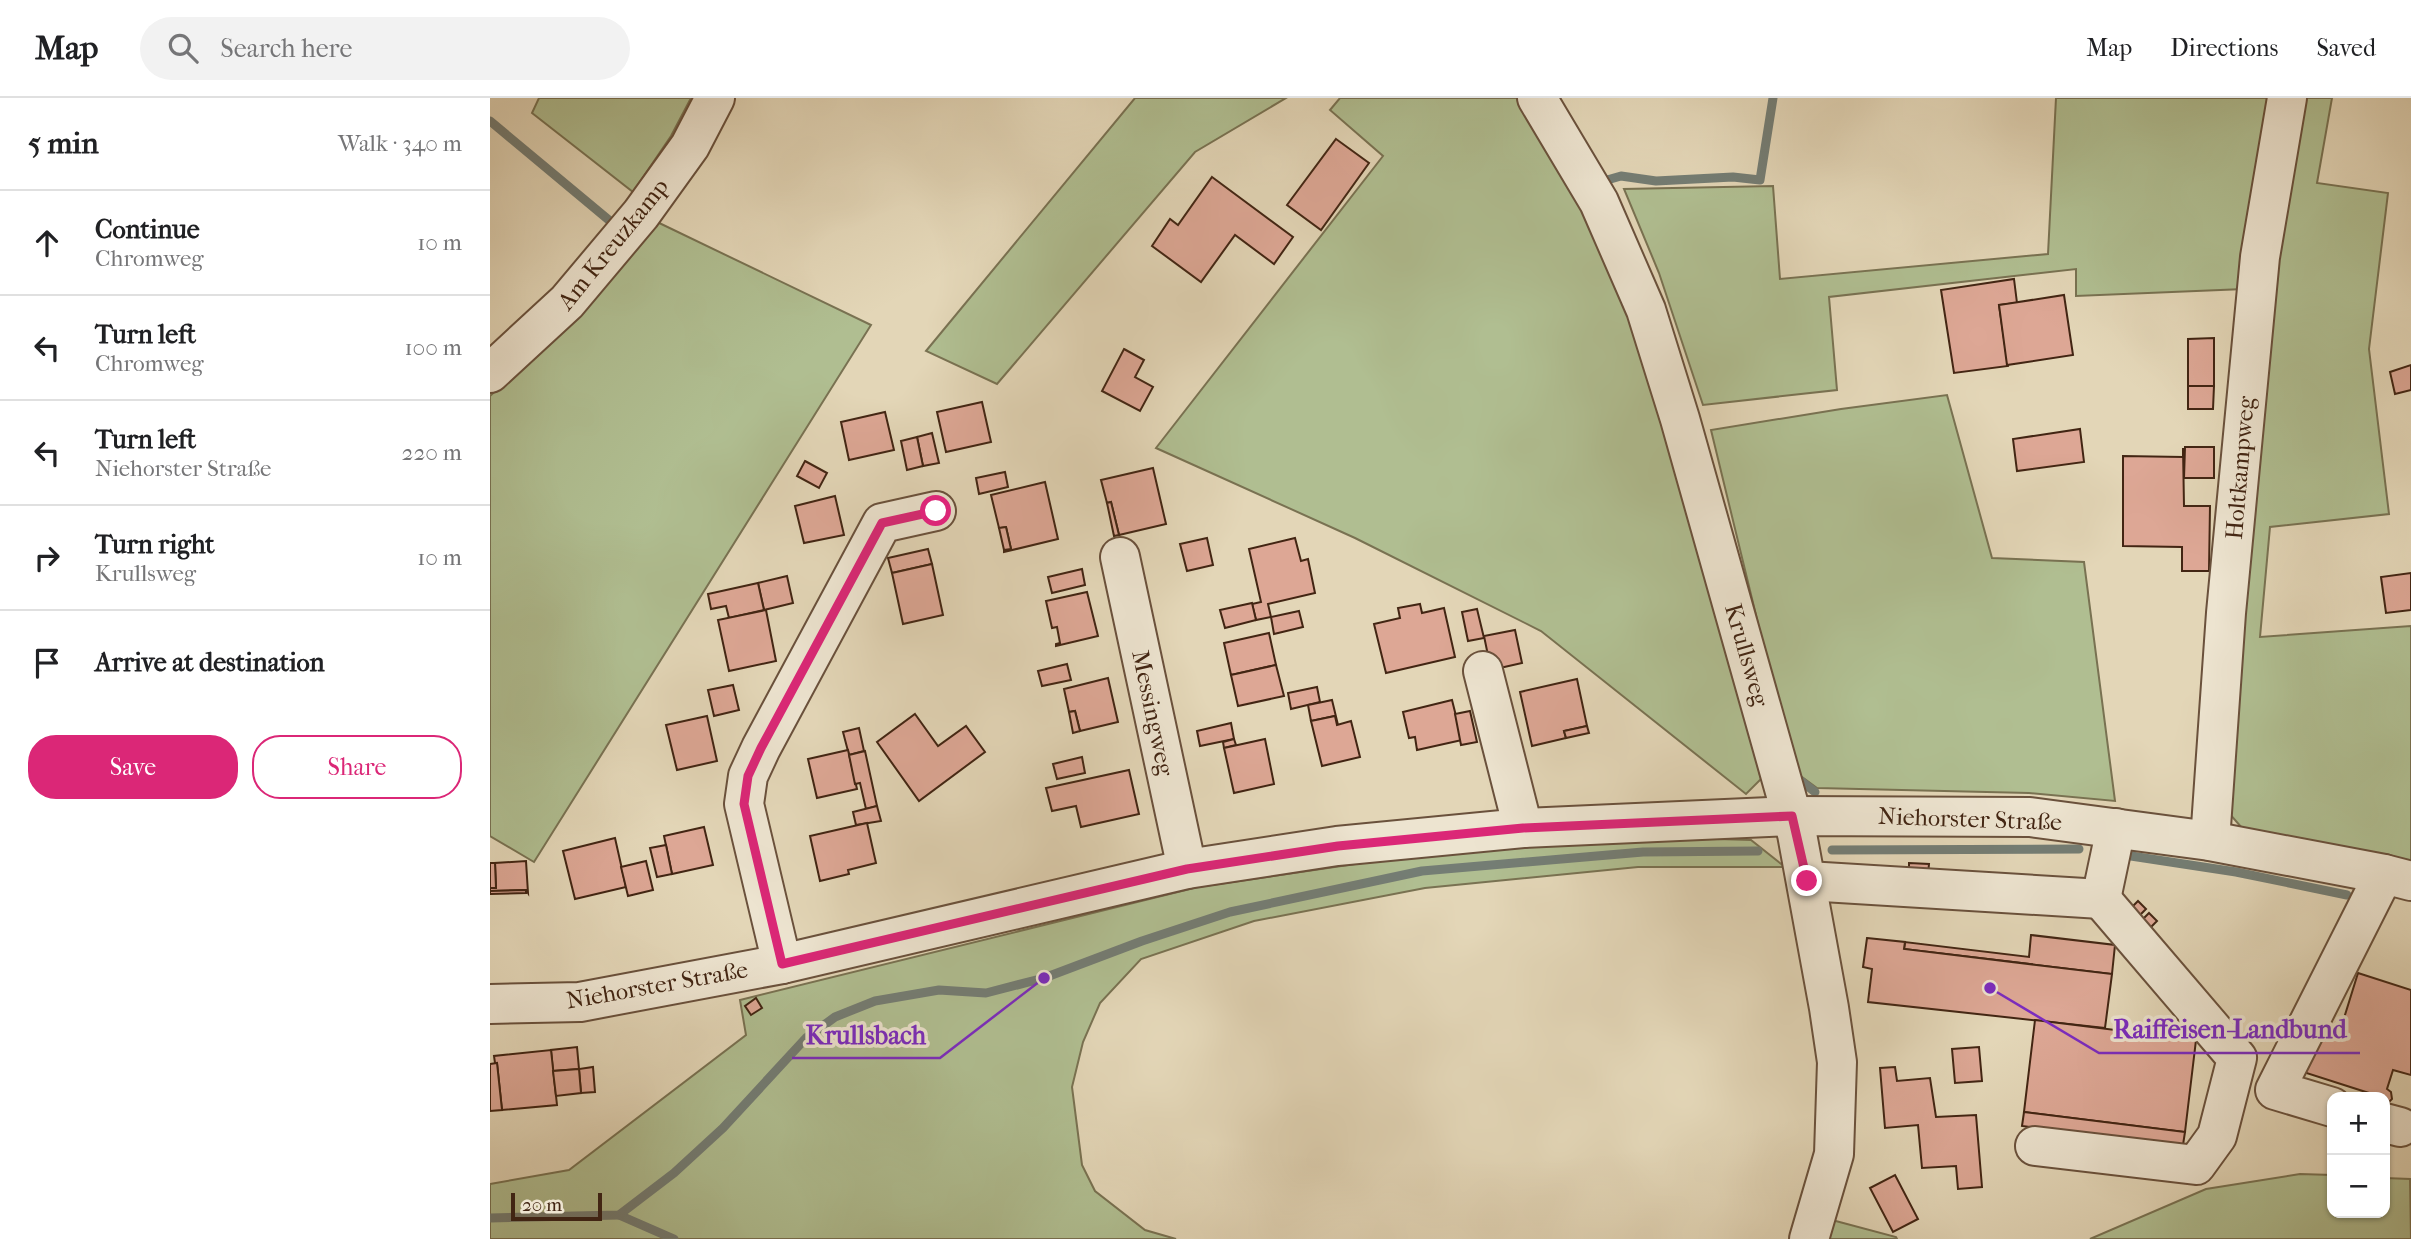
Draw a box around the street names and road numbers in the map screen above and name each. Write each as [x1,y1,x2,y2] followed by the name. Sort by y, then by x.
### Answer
[551,173,674,316] street label: Am Kreuzkamp
[2220,394,2260,541] street label: Holtkampweg
[1719,600,1775,711] street label: Krullsweg
[1126,648,1180,780] street label: Messingweg
[1877,802,2063,836] street label: Niehorster Straße
[564,955,750,1015] street label: Niehorster Straße

